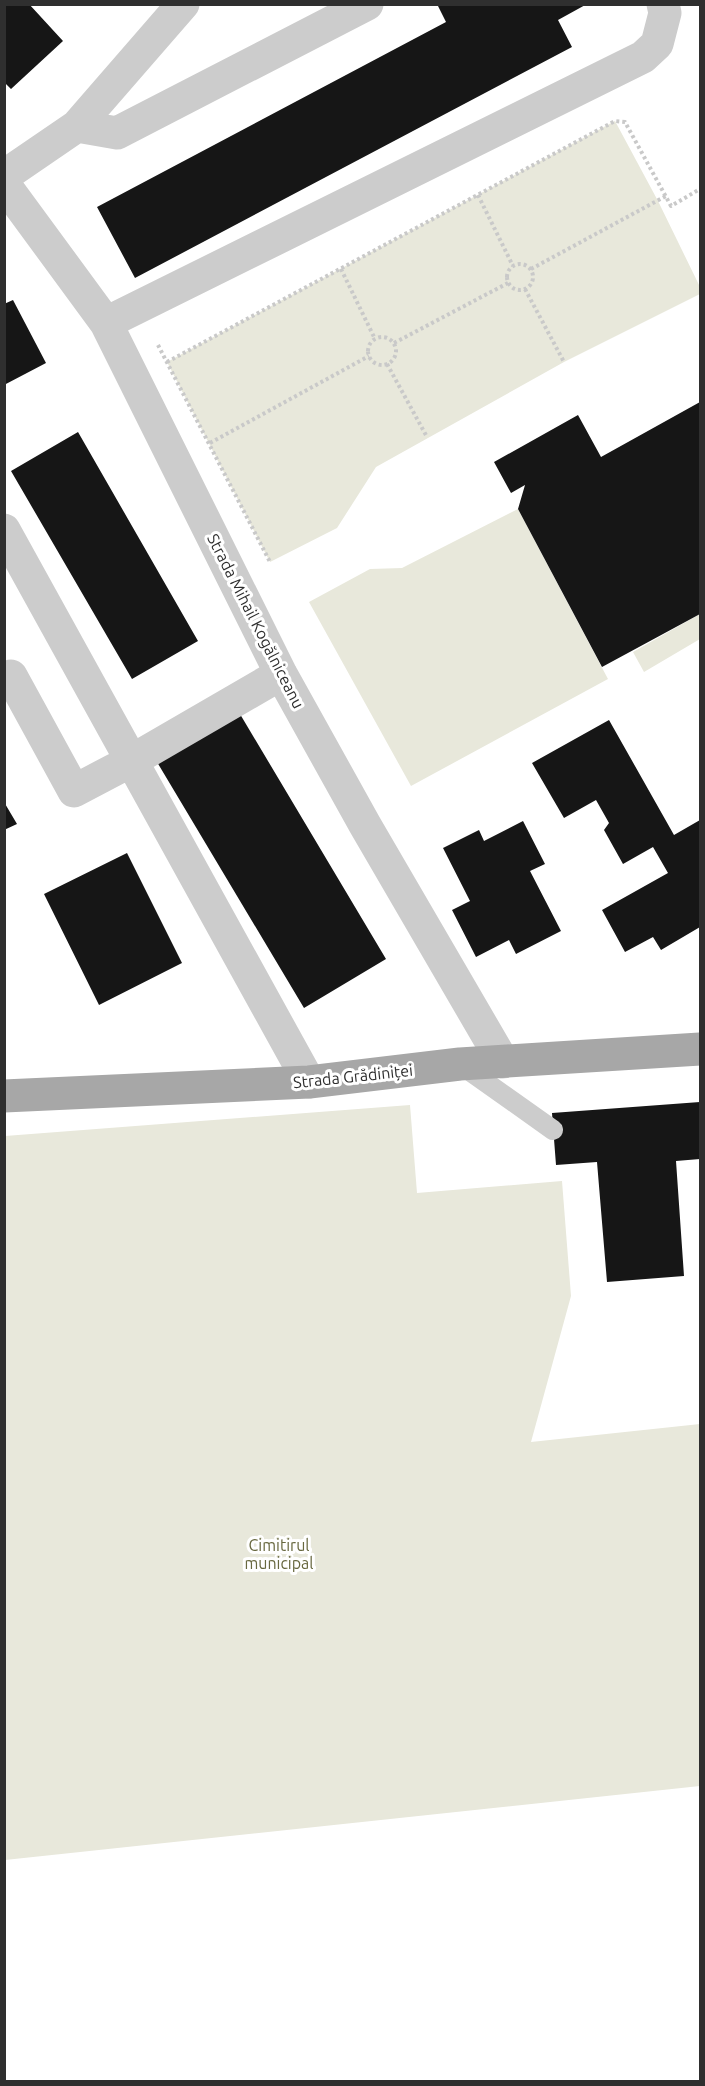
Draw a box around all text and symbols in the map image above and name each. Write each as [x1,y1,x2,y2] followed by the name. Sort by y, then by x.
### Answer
[204,531,308,711] street label: Strada Mihail Kogălniceanu
[292,1061,414,1091] street label: Strada Grădiniței
[244,1536,314,1572] park label: Cimitirul municipal

